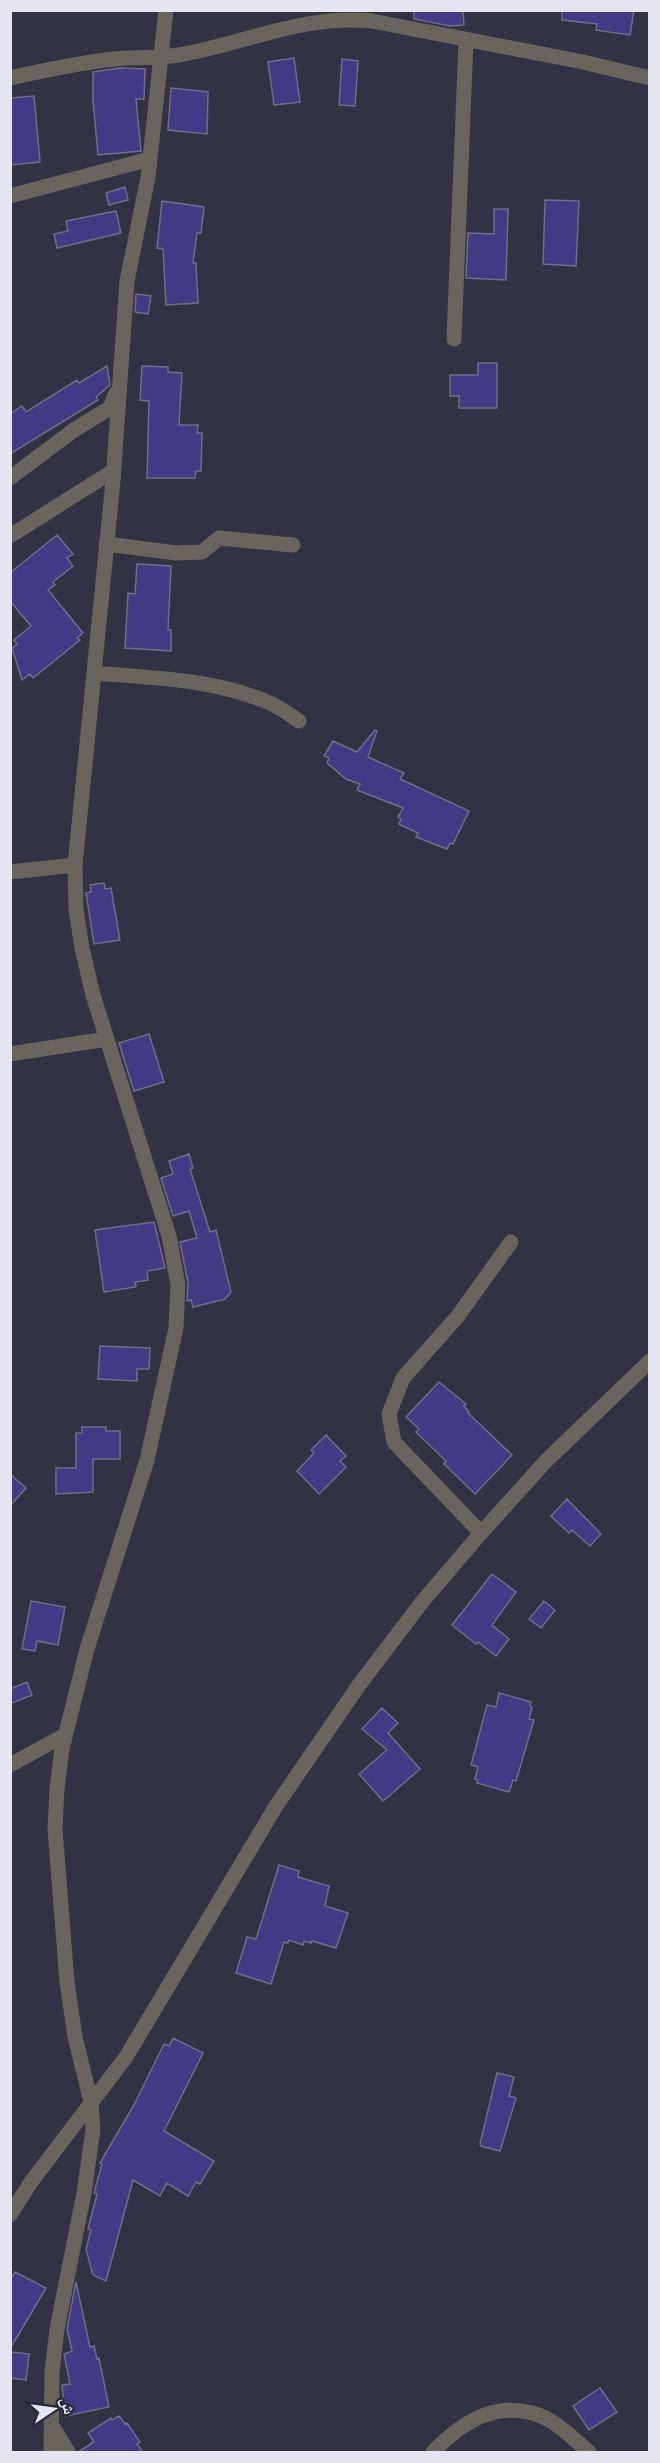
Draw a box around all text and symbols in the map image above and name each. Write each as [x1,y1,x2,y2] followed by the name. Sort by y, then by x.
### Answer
[24,2379,84,2439] north arrow
[57,2395,79,2416] text: ش

